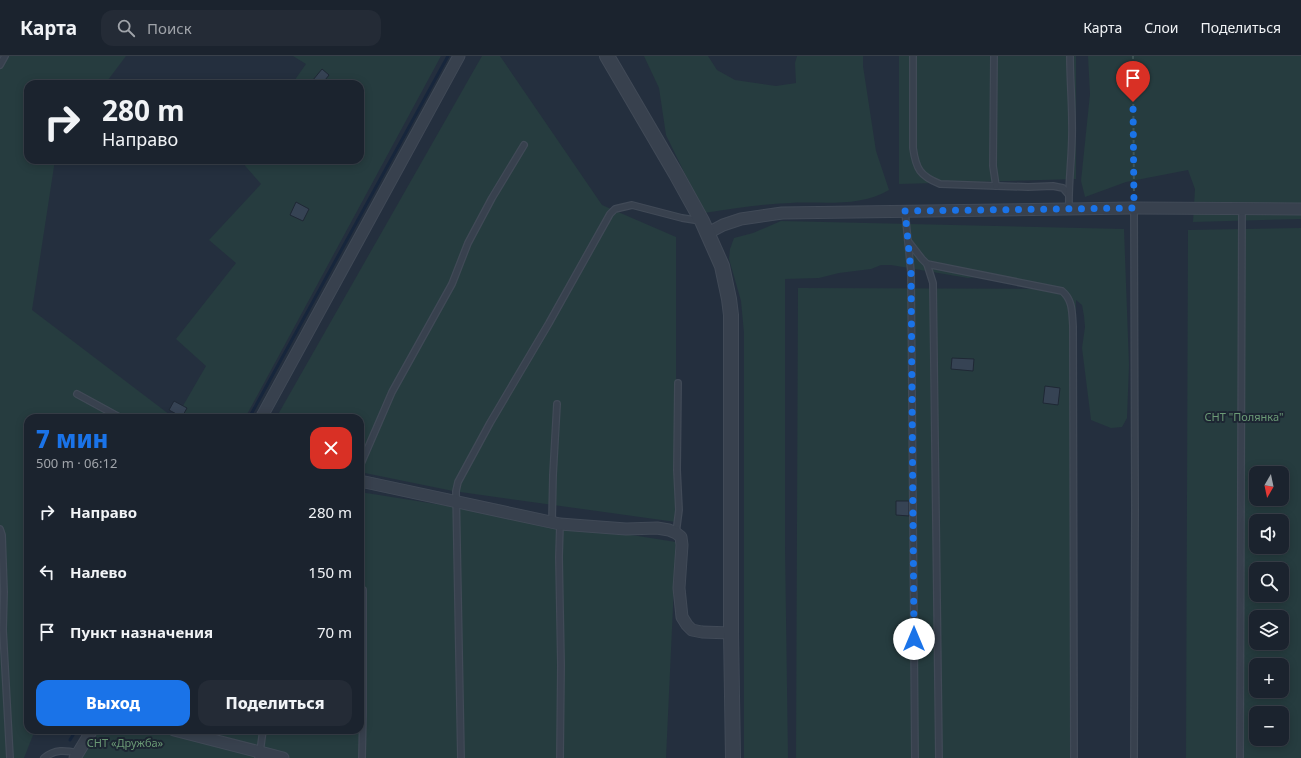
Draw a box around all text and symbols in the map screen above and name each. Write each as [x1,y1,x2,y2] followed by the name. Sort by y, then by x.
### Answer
[101,10,381,46] search box
[20,15,77,41] text: Карта
[115,17,137,39] icon: search
[147,18,192,38] text: Поиск
[1083,18,1122,37] text: Карта
[1144,18,1178,37] text: Слои
[1200,18,1281,37] text: Поделиться
[1116,61,1150,102] pin
[1122,67,1144,89] icon: arrive
[102,91,185,129] text: 280 m
[36,96,88,148] icon: right
[102,127,178,151] text: Направо
[1205,409,1283,424] park label: СНТ "Полянка"
[36,422,108,455] text: 7 мин
[310,427,352,469] button: close
[36,454,117,472] text: 500 m · 06:12
[1249,466,1289,506] north arrow
[1249,466,1289,746] map controls
[36,501,58,523] icon: right
[70,502,137,522] text: Направо
[308,502,352,522] text: 280 m
[1249,514,1289,554] button: sound
[36,561,58,583] icon: left
[70,562,127,582] text: Налево
[308,562,352,582] text: 150 m
[1249,562,1289,602] button: search
[1249,610,1289,650] button: layers
[893,618,935,660] position arrow
[36,621,58,643] icon: arrive
[70,622,213,642] text: Пункт назначения
[317,622,352,642] text: 70 m
[1249,658,1289,698] button: +
[36,680,190,726] button: Выход
[198,680,352,726] button: Поделиться
[1249,706,1289,746] button: −
[87,735,164,750] park label: СНТ «Дружба»

